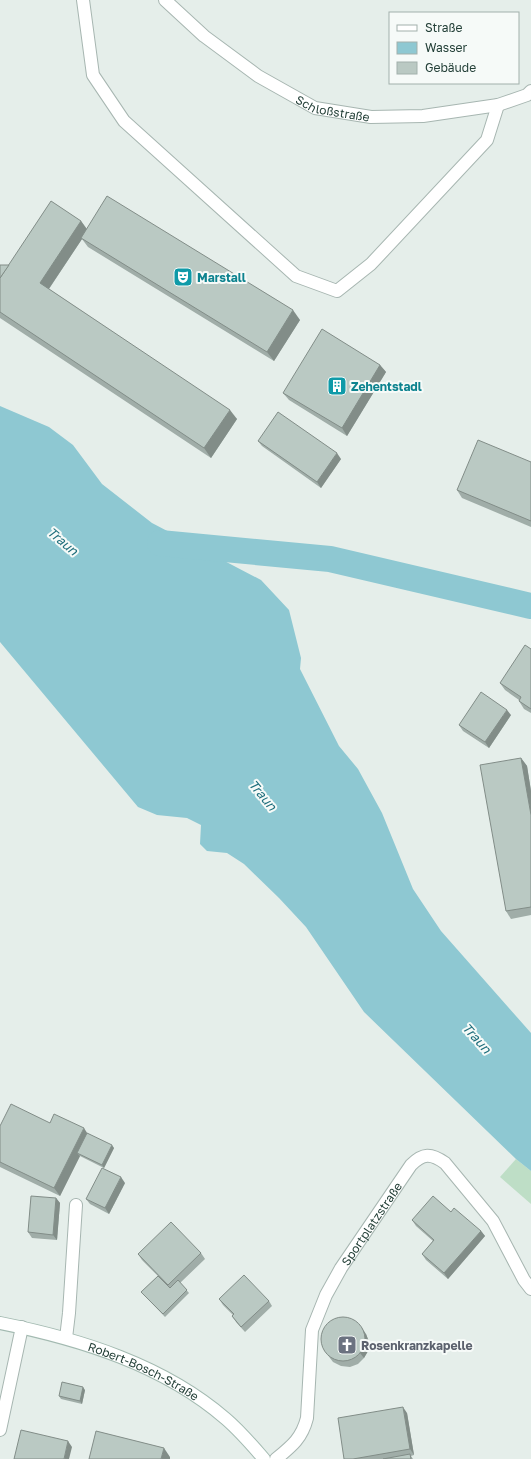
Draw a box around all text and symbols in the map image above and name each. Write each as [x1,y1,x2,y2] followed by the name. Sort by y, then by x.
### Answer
[389,12,519,84] legend
[425,20,463,35] text: Straße
[425,40,468,55] text: Wasser
[425,60,476,75] text: Gebäude
[293,91,371,124] street label: Schloßstraße
[172,266,194,288] theatre icon: Marstall
[197,270,246,285] place label: Marstall
[326,375,348,397] building icon: Zehentstadl
[351,379,422,394] place label: Zehentstadl
[44,524,82,559] water label: Traun
[246,776,281,814] water label: Traun
[459,1020,495,1057] water label: Traun
[338,1179,405,1268] street label: Sportplatzstraße
[336,1334,358,1356] church icon: Rosenkranzkapelle
[86,1338,202,1404] street label: Robert-Bosch-Straße
[361,1338,473,1353] place label: Rosenkranzkapelle

